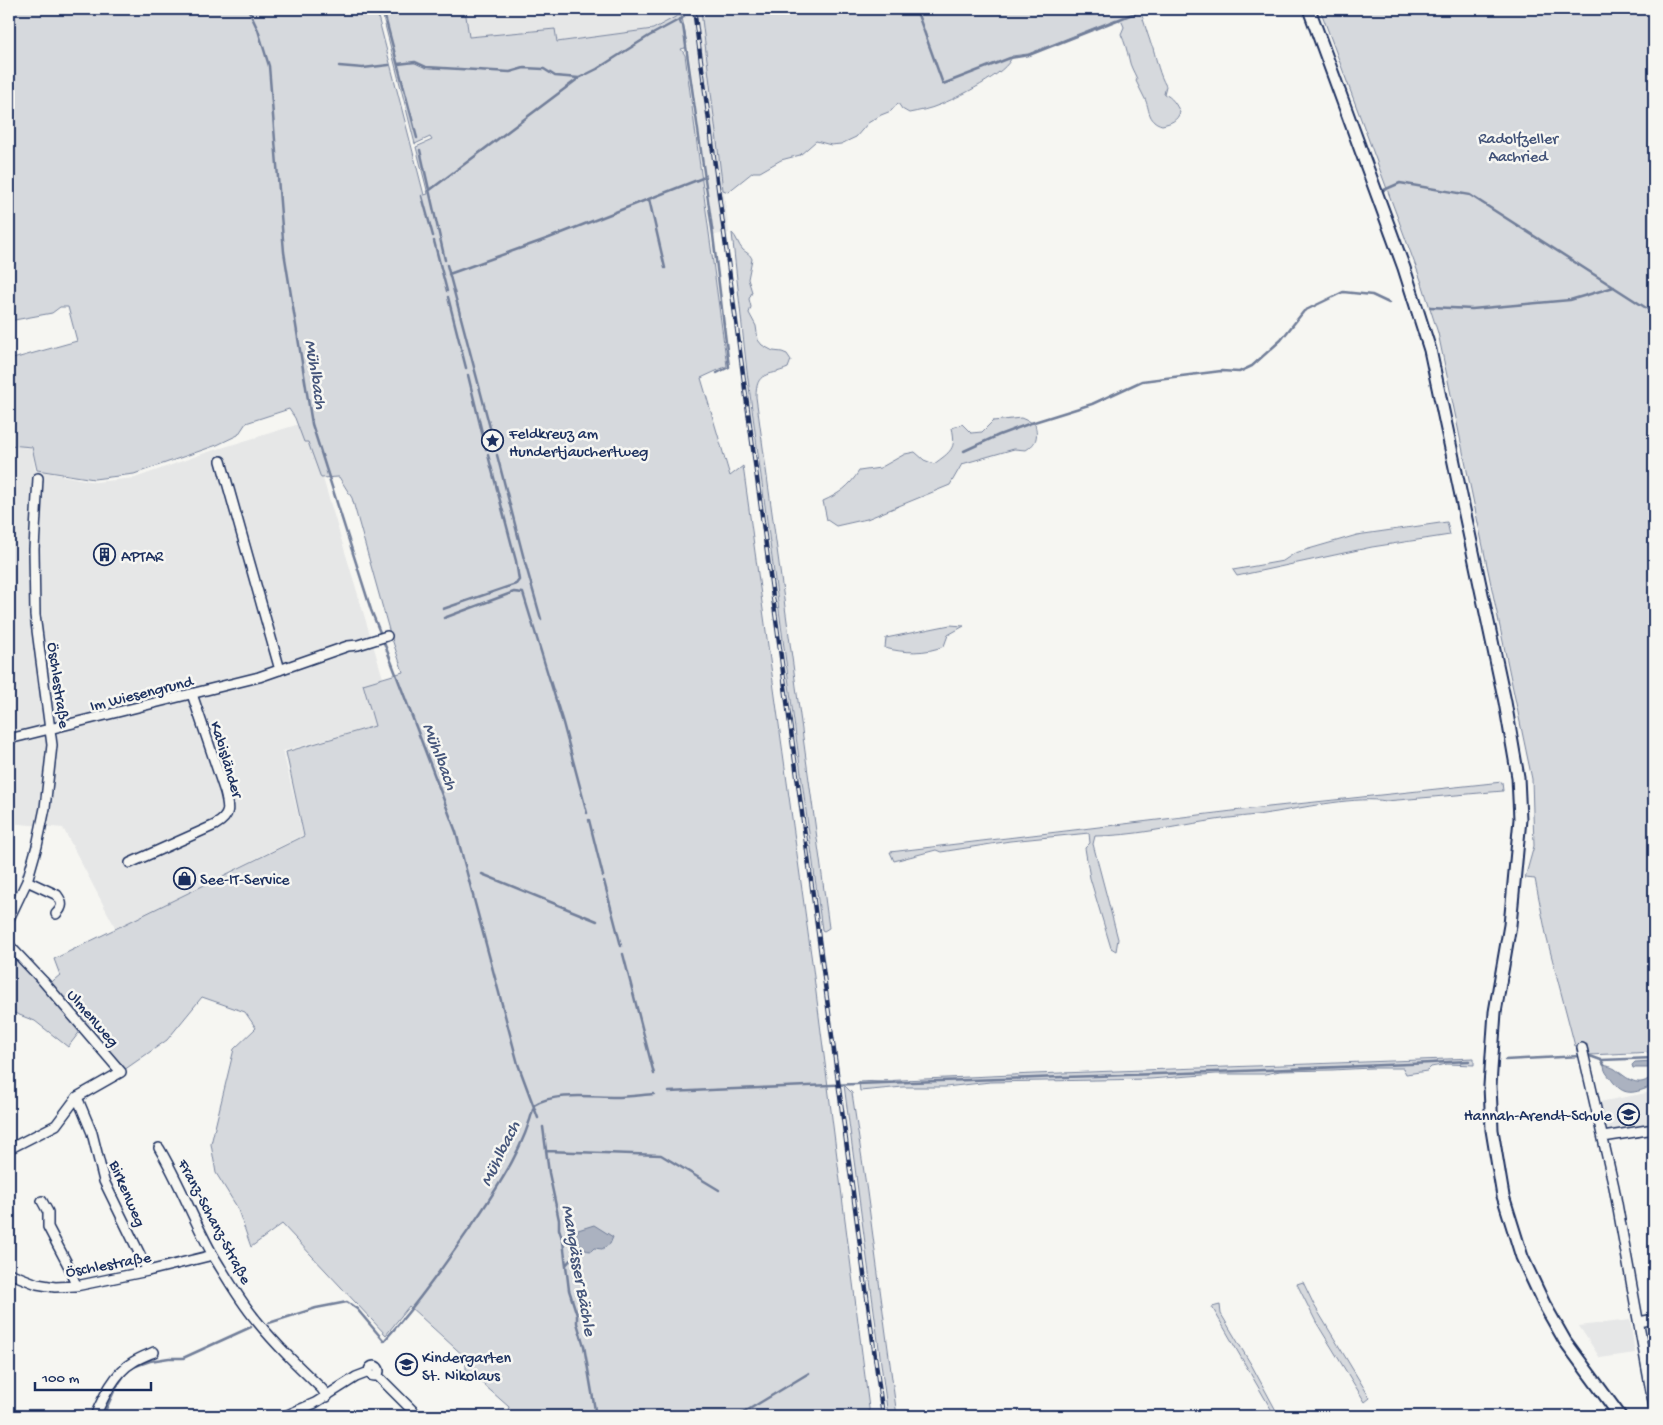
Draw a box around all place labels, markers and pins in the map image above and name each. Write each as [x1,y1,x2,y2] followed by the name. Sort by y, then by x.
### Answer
[508,426,648,463] place label: Feldkreuz am Hundertjauchertweg
[481,429,505,453] place icon: Feldkreuz am Hundertjauchertweg
[93,543,117,567] building icon: APTAR
[121,549,164,568] place label: APTAR
[172,866,196,890] shop icon: See-IT-Service
[200,872,290,891] place label: See-IT-Service
[1616,1102,1640,1126] school or university icon: Hannah-Arendt-Schule
[1464,1108,1613,1127] place label: Hannah-Arendt-Schule
[422,1350,512,1387] place label: Kindergarten St. Nikolaus
[394,1353,418,1377] school or university icon: Kindergarten St. Nikolaus

